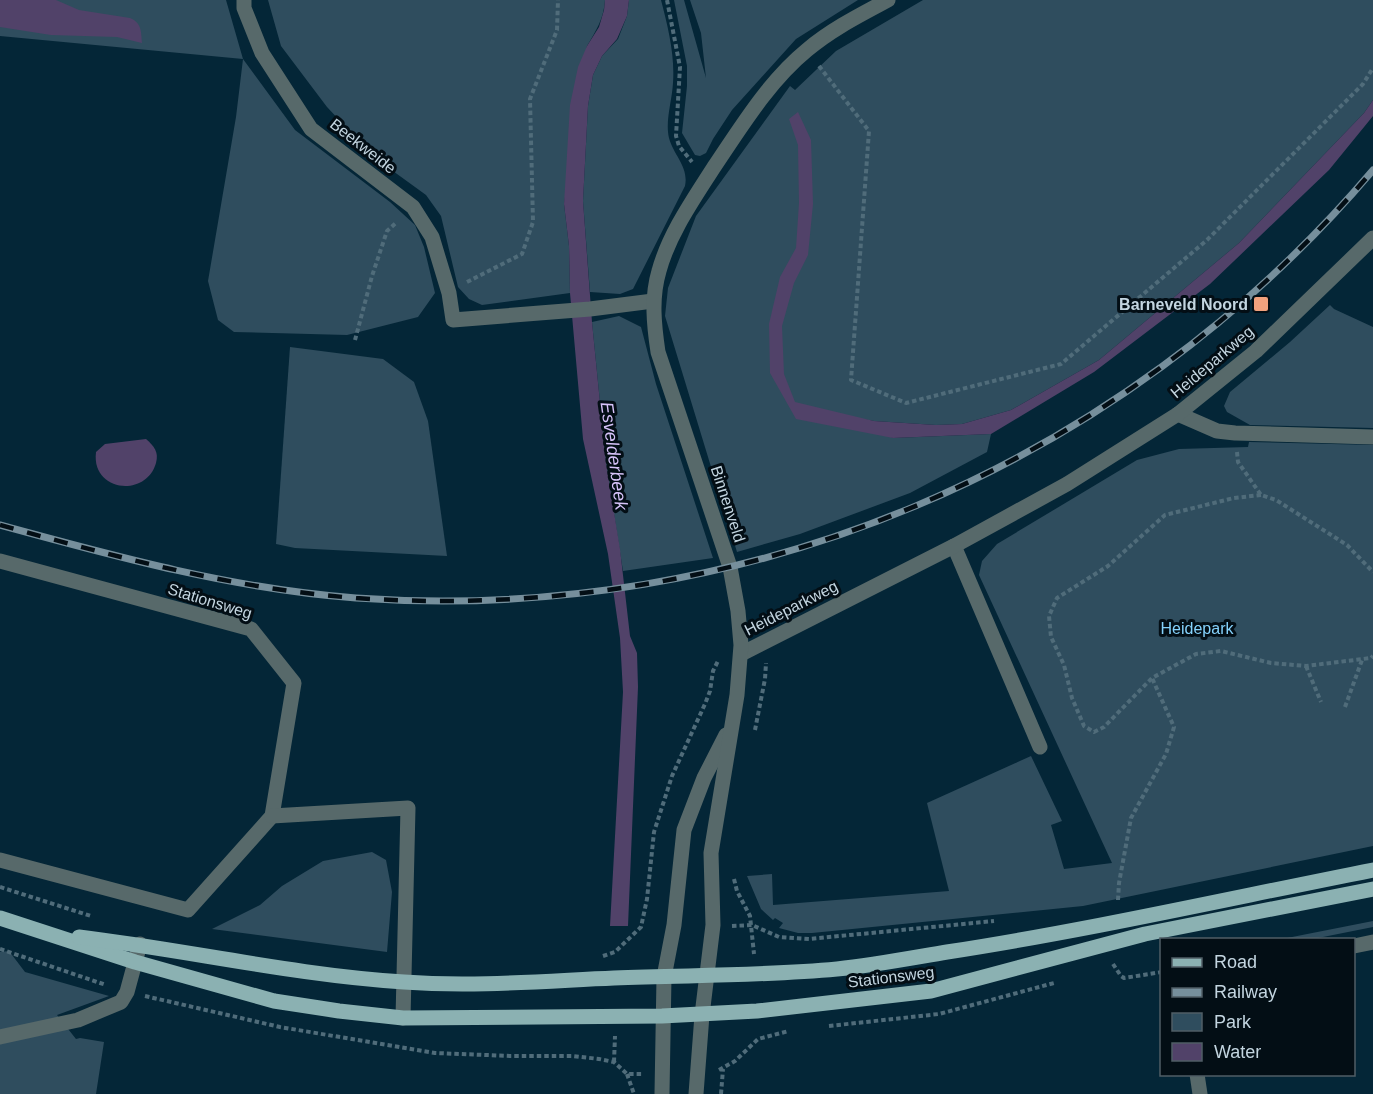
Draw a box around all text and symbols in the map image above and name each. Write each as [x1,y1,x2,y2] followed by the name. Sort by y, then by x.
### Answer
[327,115,399,177] street label: Beekweide
[1252,295,1270,313] marker: Barneveld Noord
[1119,296,1248,313] place label: Barneveld Noord
[1167,323,1257,401] street label: Heideparkweg
[597,401,632,512] water label: Esvelderbeek
[708,464,748,544] street label: Binnenveld
[742,577,840,639] street label: Heideparkweg
[166,580,254,622] street label: Stationsweg
[1161,620,1234,637] park label: Heidepark
[1160,938,1355,1076] legend
[1214,952,1257,972] text: Road
[847,963,935,991] street label: Stationsweg
[1214,982,1277,1002] text: Railway
[1214,1012,1252,1032] text: Park
[1214,1042,1261,1062] text: Water

